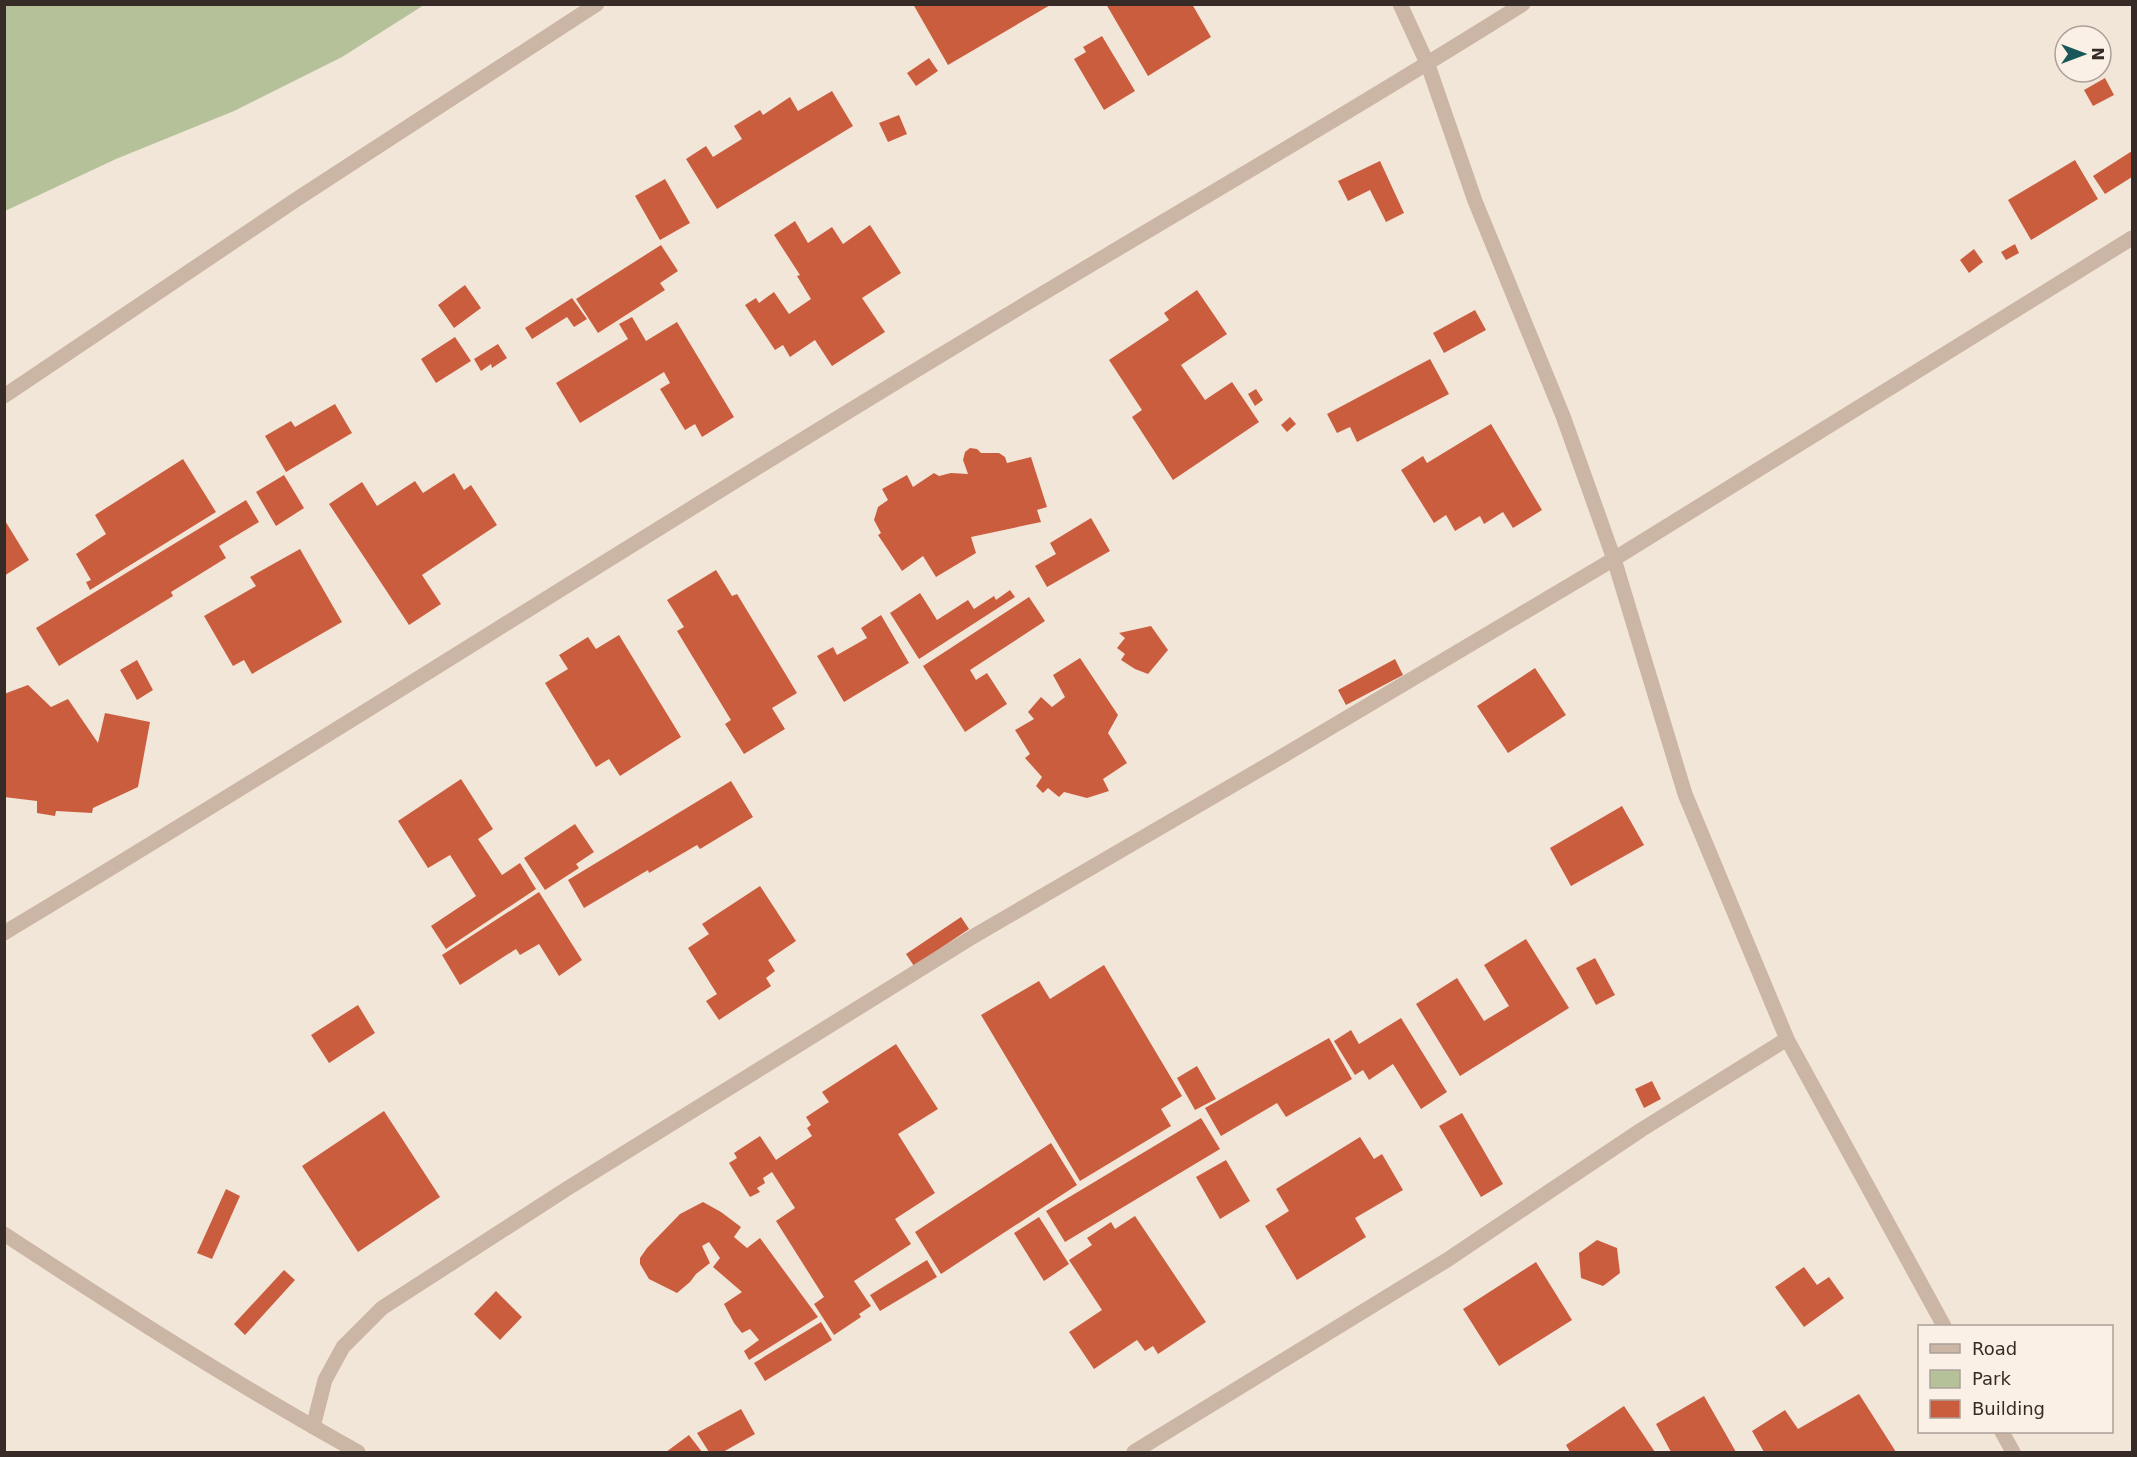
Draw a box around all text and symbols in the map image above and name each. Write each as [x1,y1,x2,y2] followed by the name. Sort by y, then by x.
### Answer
[2053,24,2113,84] north arrow
[2088,47,2107,61] text: N
[1918,1325,2113,1433] legend
[1972,1338,2017,1359] text: Road
[1972,1368,2011,1389] text: Park
[1972,1398,2045,1419] text: Building

